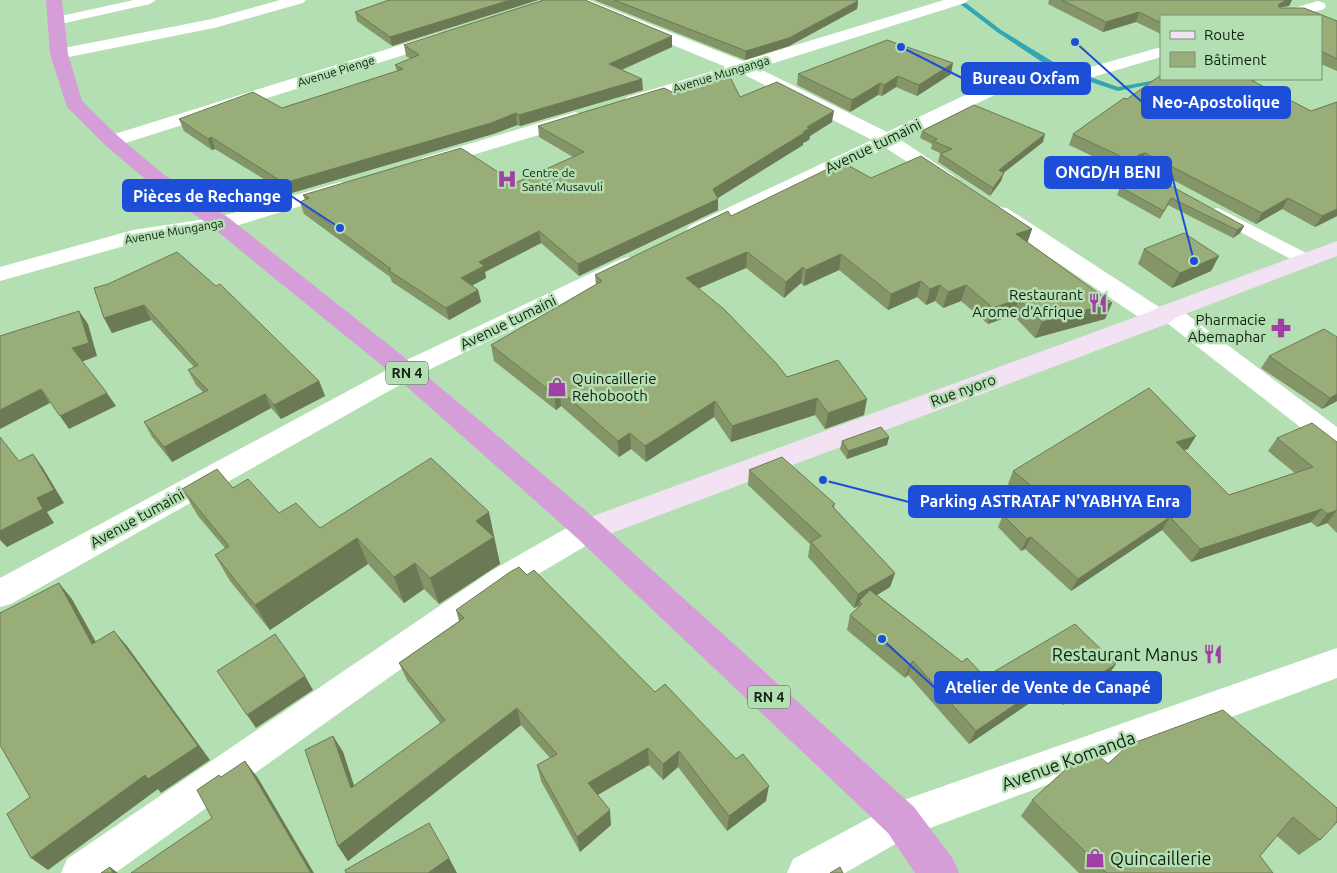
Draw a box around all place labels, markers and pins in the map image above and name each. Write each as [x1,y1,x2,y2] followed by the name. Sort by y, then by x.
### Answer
[962,63,1090,94] callout: Bureau Oxfam
[1142,87,1290,118] callout: Neo-Apostolique
[1045,157,1171,188] callout: ONGD/H BENI
[522,166,603,193] place label: Centre de Santé Musavuli
[496,168,518,190] hospital icon: Centre de Santé Musavuli
[123,180,291,211] callout: Pièces de Rechange
[972,286,1083,320] place label: Restaurant Arome d'Afrique
[1087,292,1109,314] restaurant icon: Restaurant Arome d'Afrique
[1188,311,1266,345] place label: Pharmacie Abemaphar
[1270,317,1292,339] pharmacy icon: Pharmacie Abemaphar
[572,370,656,404] place label: Quincaillerie Rehobooth
[546,376,568,398] shop icon: Quincaillerie Rehobooth
[909,486,1190,517] callout: Parking ASTRATAF N'YABHYA Enra
[1202,643,1224,665] restaurant icon: Restaurant Manus
[1052,644,1198,664] place label: Restaurant Manus
[935,672,1161,703] callout: Atelier de Vente de Canapé
[1084,847,1106,869] shop icon: Quincaillerie
[1110,848,1211,869] place label: Quincaillerie

